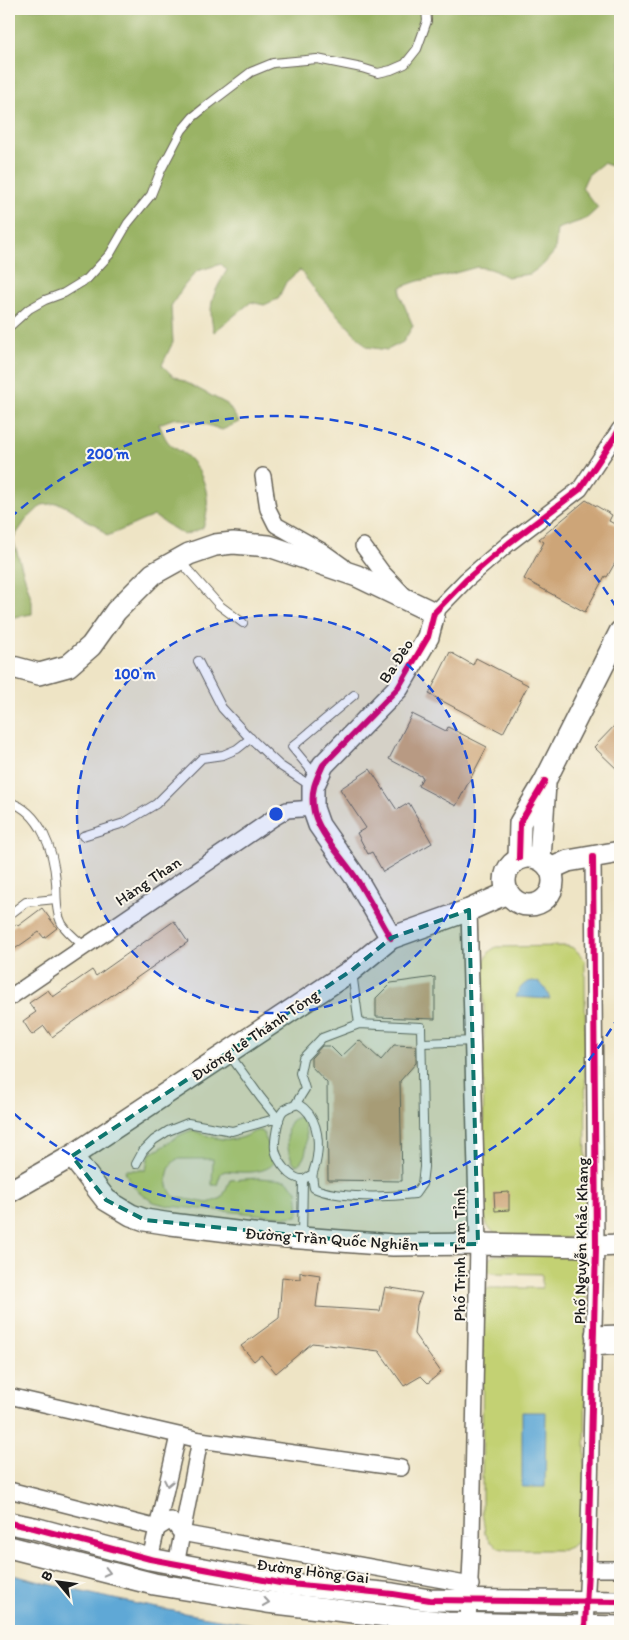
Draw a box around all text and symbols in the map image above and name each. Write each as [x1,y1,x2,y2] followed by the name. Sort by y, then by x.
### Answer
[87,445,130,463] text: 200 m
[375,635,417,687] street label: Ba Đèo
[114,665,156,683] text: 100 m
[267,805,285,823] centre of rings
[112,852,184,910] street label: Hàng Than
[188,985,323,1085] street label: Đường Lê Thánh Tông
[570,1157,592,1325] street label: Phố Nguyễn Khắc Khang
[450,1188,469,1322] street label: Phố Trịnh Tam Tỉnh
[245,1223,419,1255] street label: Đường Trần Quốc Nghiễn
[163,1479,173,1488] one-way arrow
[256,1555,370,1587] street label: Đường Hồng Gai
[32,1558,82,1608] north arrow
[102,1566,111,1577] one-way arrow
[37,1568,57,1584] text: B
[263,1596,271,1607] one-way arrow

